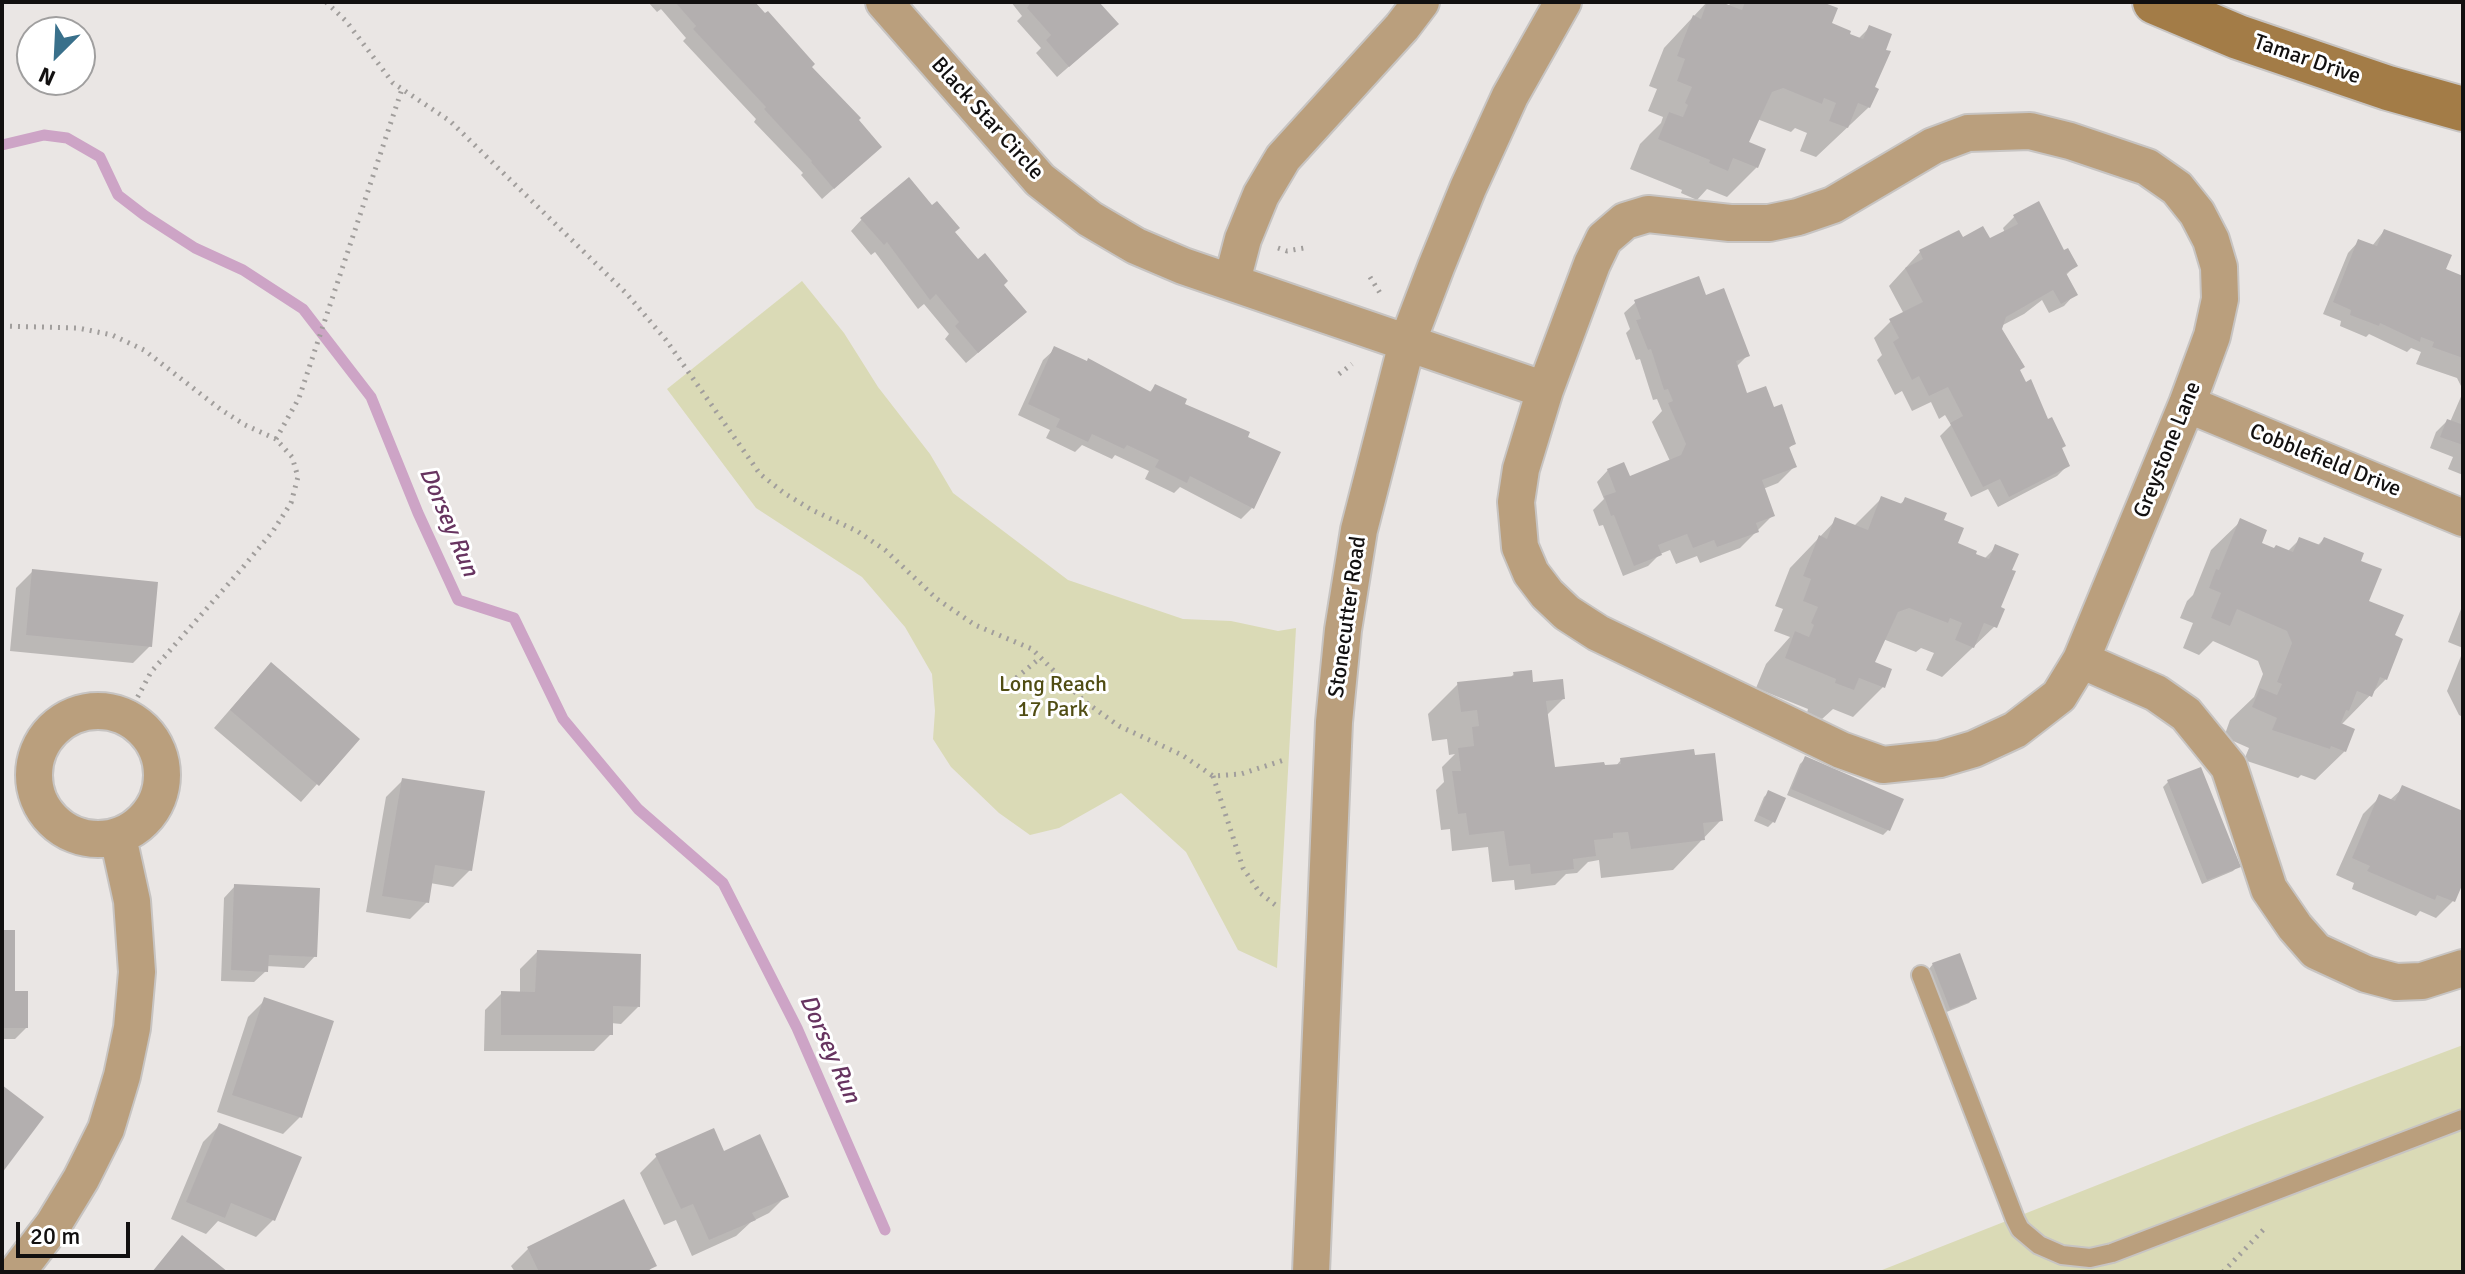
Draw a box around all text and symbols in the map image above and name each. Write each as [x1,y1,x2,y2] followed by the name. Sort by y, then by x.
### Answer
[16,16,96,96] north arrow
[2250,29,2364,91] street label: Tamar Drive
[925,52,1049,186] street label: Black Star Circle
[34,61,59,92] text: N
[2129,378,2207,522] street label: Greystone Lane
[2245,419,2405,503] street label: Cobblefield Drive
[412,463,484,581] water label: Dorsey Run
[1324,535,1372,699] street label: Stonecutter Road
[999,672,1107,724] park label: Long Reach 17 Park
[792,990,866,1108] water label: Dorsey Run
[20,1206,134,1256] scale bar
[30,1221,80,1251] text: 20 m

